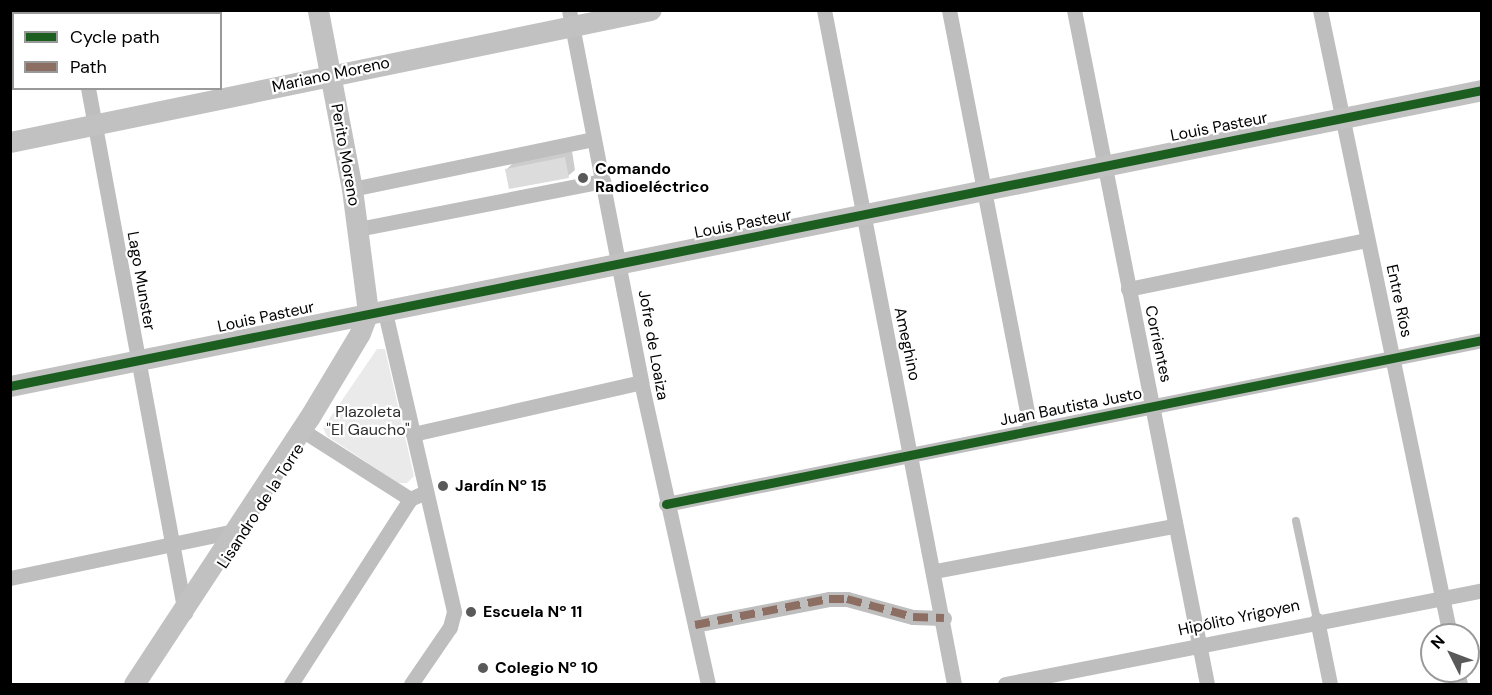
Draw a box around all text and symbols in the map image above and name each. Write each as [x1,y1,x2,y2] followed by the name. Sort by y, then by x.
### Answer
[12,12,222,90] legend
[70,25,160,49] text: Cycle path
[270,53,392,97] street label: Mariano Moreno
[70,55,107,79] text: Path
[327,102,363,208] street label: Perito Moreno
[1169,108,1269,146] street label: Louis Pasteur
[595,159,709,197] place label: Comando Radioeléctrico
[576,171,590,185] marker: Comando Radioeléctrico
[693,205,793,243] street label: Louis Pasteur
[123,230,159,332] street label: Lago Munster
[1382,263,1416,339] street label: Entre Ríos
[634,288,672,402] street label: Jofre de Loaiza
[216,297,316,337] street label: Louis Pasteur
[1140,304,1176,384] street label: Corrientes
[890,306,924,382] street label: Ameghino
[998,384,1144,430] street label: Juan Bautista Justo
[326,402,410,440] park label: Plazoleta "El Gaucho"
[213,440,309,572] street label: Lisandro de la Torre
[455,476,547,496] place label: Jardín Nº 15
[436,479,450,493] marker: Jardín Nº 15
[1176,596,1302,640] street label: Hipólito Yrigoyen
[483,602,582,622] place label: Escuela Nº 11
[464,605,478,619] marker: Escuela Nº 11
[1420,623,1480,683] north arrow
[1426,631,1449,653] text: N
[495,658,598,678] place label: Colegio Nº 10
[476,661,490,675] marker: Colegio Nº 10

